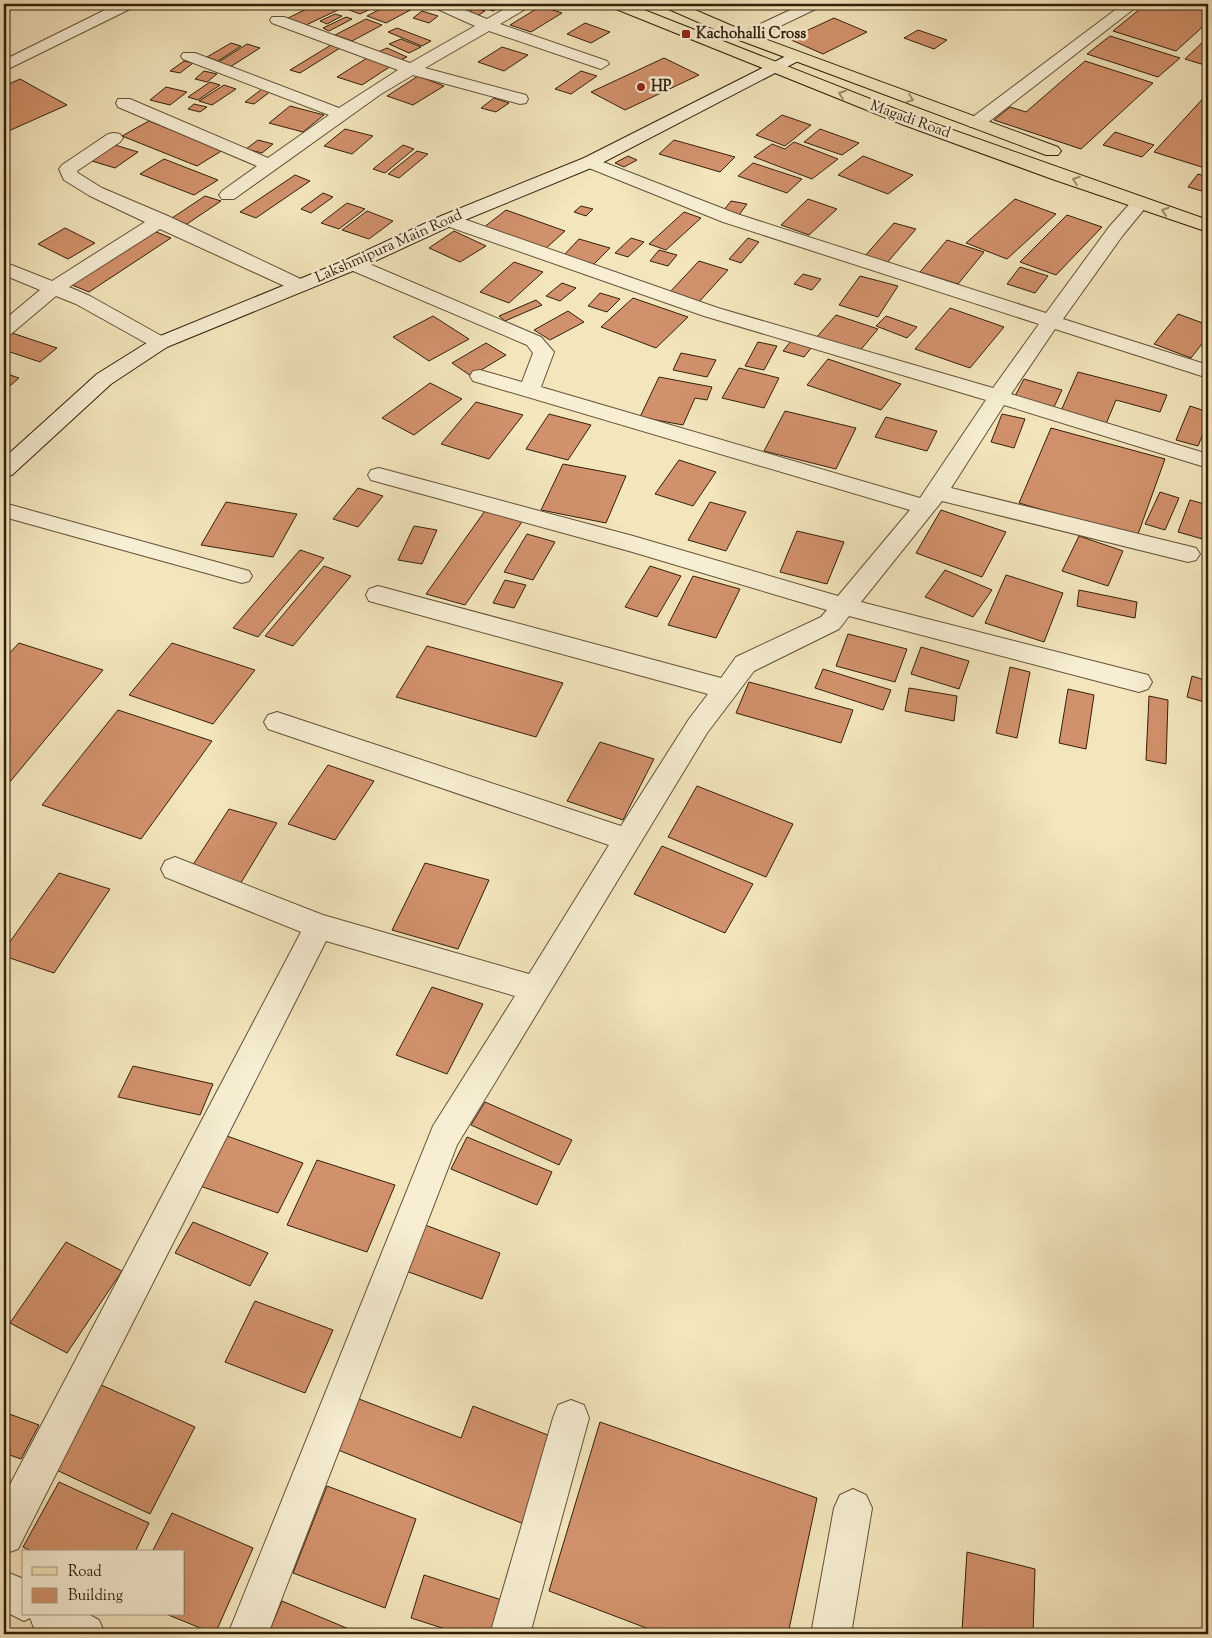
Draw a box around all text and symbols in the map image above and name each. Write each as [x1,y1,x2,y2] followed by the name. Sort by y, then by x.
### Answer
[696,24,806,45] place label: Kachohalli Cross
[680,28,692,40] marker: Kachohalli Cross
[651,77,672,98] place label: HP
[635,81,647,93] marker: HP
[838,90,846,100] one-way arrow
[905,93,914,103] one-way arrow
[867,96,954,144] street label: Magadi Road
[1073,176,1081,186] one-way arrow
[312,205,466,289] street label: Lakshmipura Main Road
[1162,207,1170,217] one-way arrow
[22,1550,185,1616] legend
[68,1562,102,1583] text: Road
[68,1586,123,1607] text: Building

